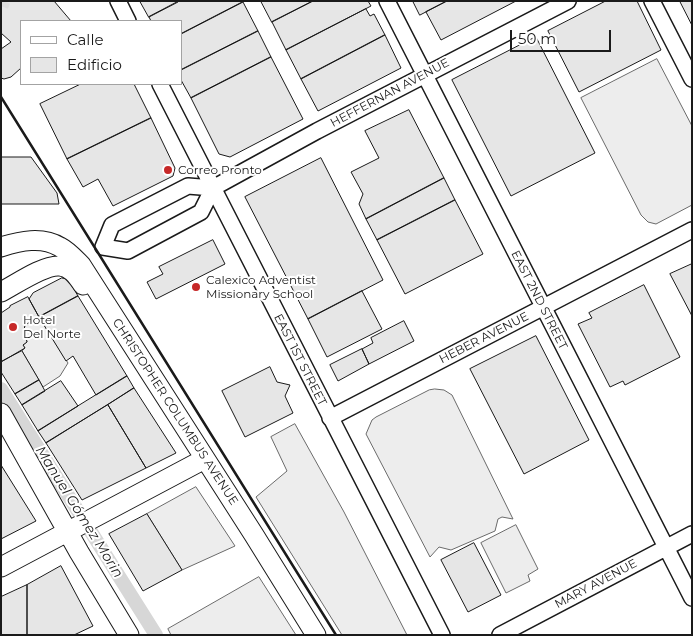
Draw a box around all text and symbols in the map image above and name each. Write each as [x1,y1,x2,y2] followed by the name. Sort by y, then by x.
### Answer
[20,20,182,85] legend
[513,20,614,52] scale bar
[518,29,556,48] text: 50 m
[67,30,104,49] text: Calle
[67,55,122,74] text: Edificio
[328,56,452,130] street label: HEFFERNAN AVENUE
[178,163,262,177] place label: Correo Pronto
[162,164,174,176] marker: Correo Pronto
[508,248,570,352] street label: EAST 2ND STREET
[206,273,316,301] place label: Calexico Adventist Missionary School
[190,281,202,293] marker: Calexico Adventist Missionary School
[437,309,531,367] street label: HEBER AVENUE
[271,312,329,408] street label: EAST 1ST STREET
[23,313,81,341] place label: Hotel Del Norte
[109,316,241,508] street label: CHRISTOPHER COLUMBUS AVENUE
[7,321,19,333] marker: Hotel Del Norte
[32,443,126,581] water label: Manuel Gómez Morin
[552,556,640,612] street label: MARY AVENUE

